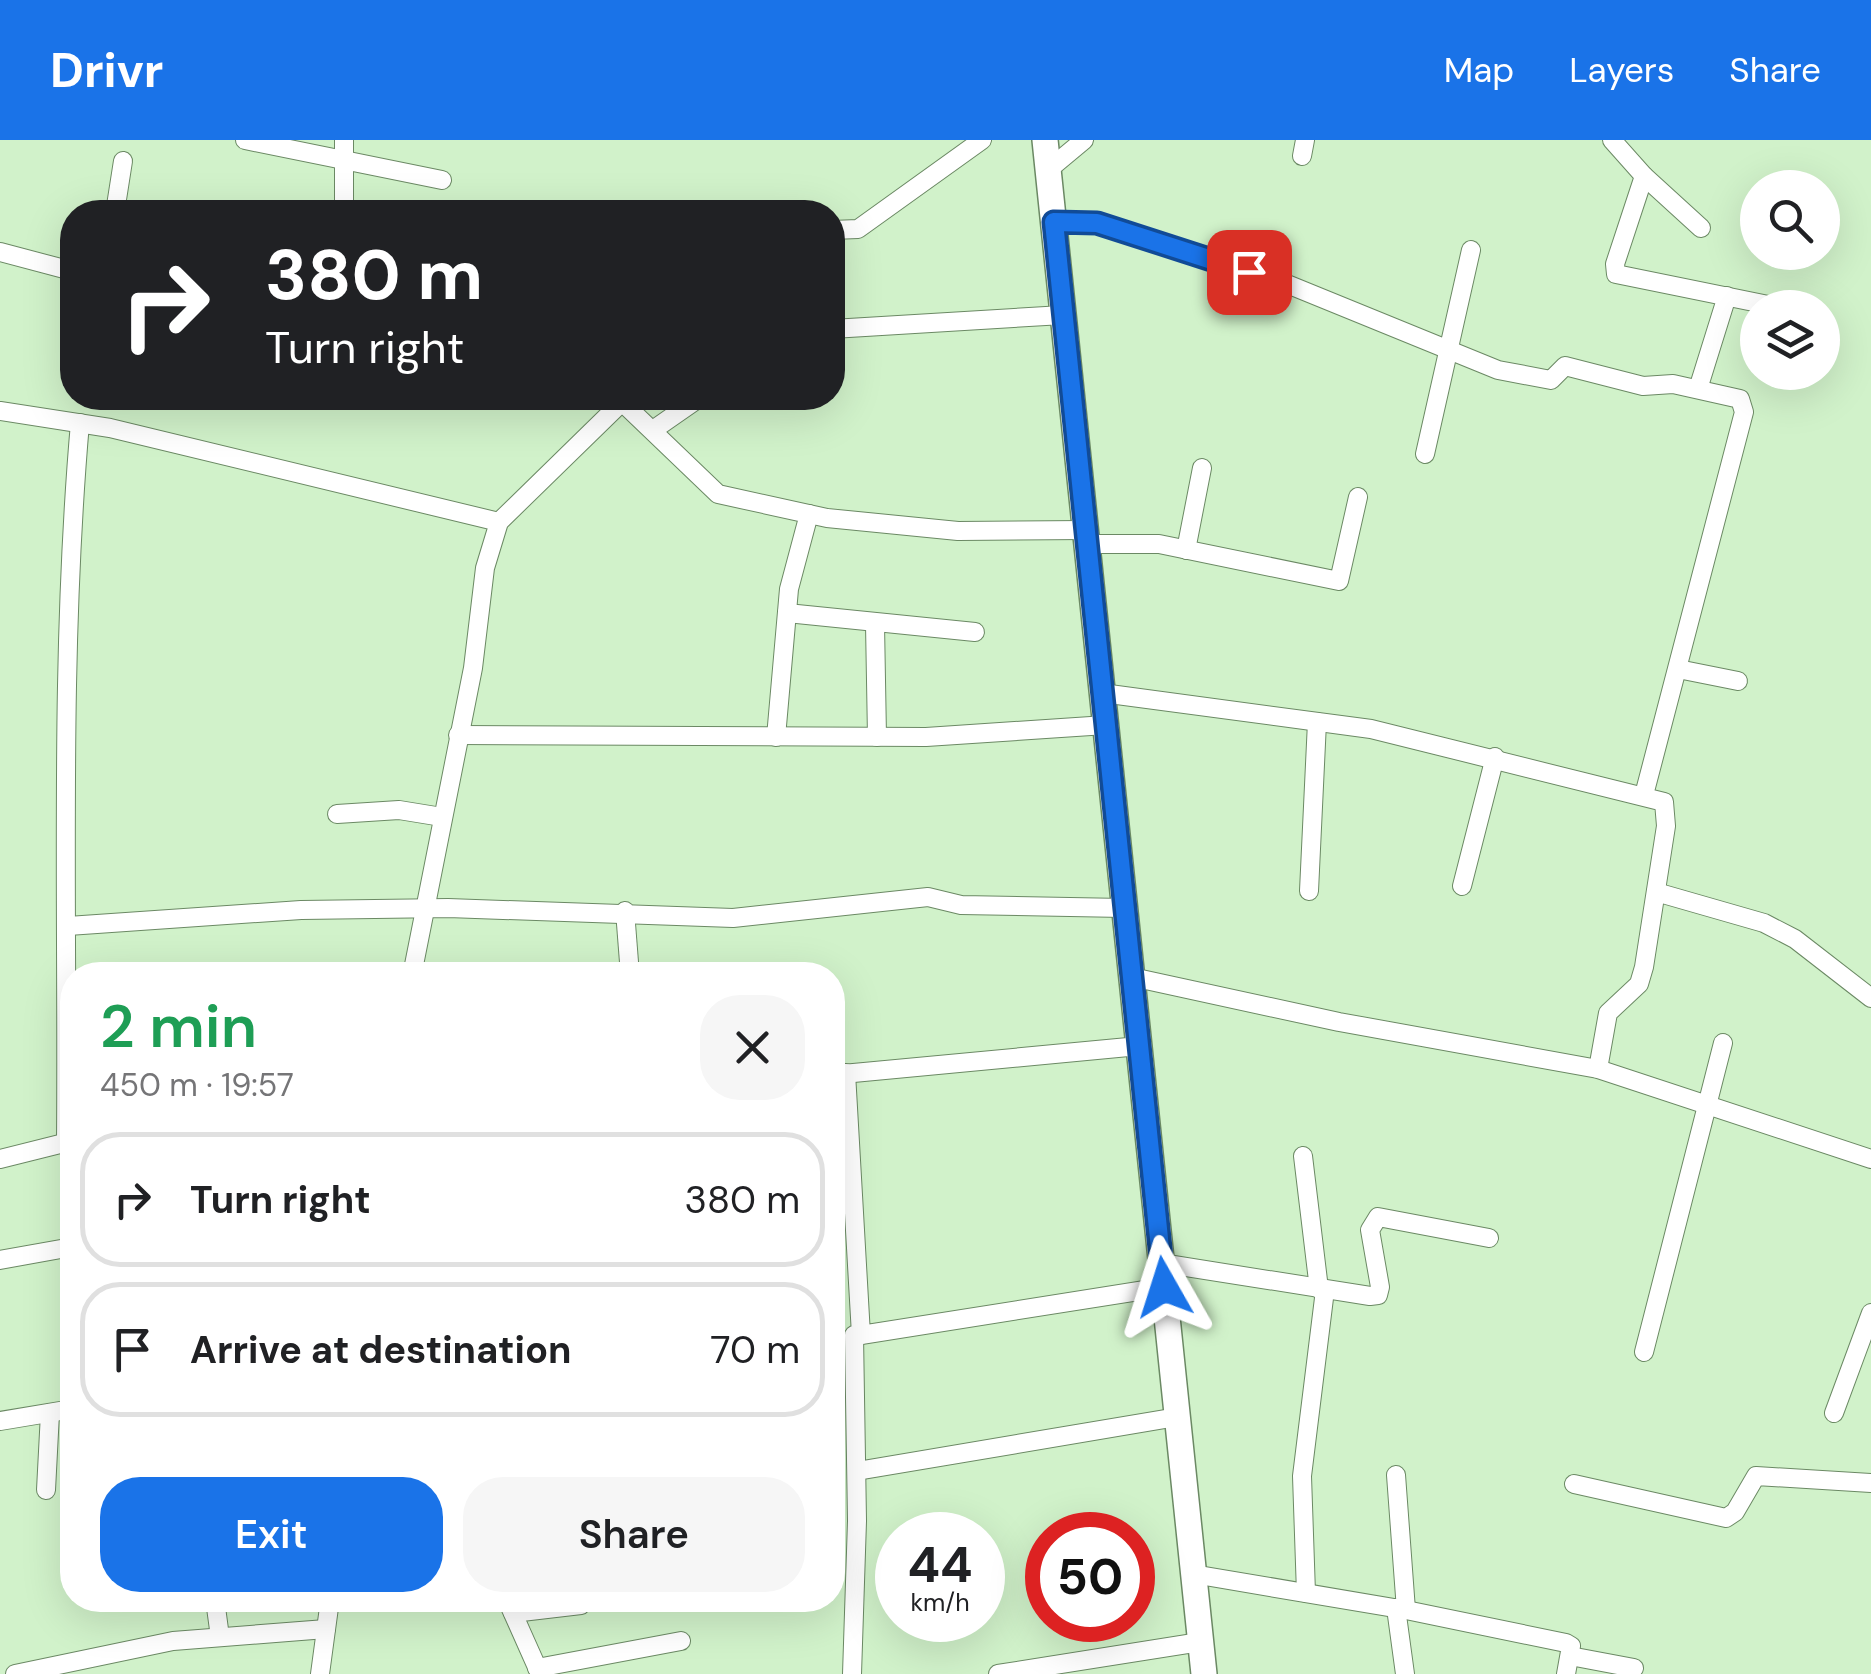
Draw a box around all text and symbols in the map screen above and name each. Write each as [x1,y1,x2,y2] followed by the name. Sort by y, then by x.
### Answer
[50,39,163,102] text: Drivr
[1444,47,1514,93] text: Map
[1569,47,1674,93] text: Layers
[1729,47,1821,93] text: Share
[1740,170,1840,390] map controls
[1740,170,1840,270] button: search
[265,230,483,321] text: 380 m
[1207,230,1292,315] pin
[100,240,230,370] icon: right
[1222,245,1277,300] icon: arrive
[1740,290,1840,390] button: layers
[265,318,464,377] text: Turn right
[100,987,257,1066] text: 2 min
[700,995,805,1100] button: close
[100,1064,294,1106] text: 450 m · 19:57
[105,1172,160,1227] icon: right
[190,1175,371,1225] text: Turn right
[684,1175,800,1225] text: 380 m
[1112,1235,1216,1339] position arrow
[105,1322,160,1377] icon: arrive
[190,1325,572,1375] text: Arrive at destination
[710,1325,800,1375] text: 70 m
[100,1477,443,1592] button: Exit
[463,1477,805,1592] button: Share
[1025,1512,1155,1642] speed limit sign: 50
[908,1532,973,1598] text: 44
[910,1586,970,1619] text: km/h

